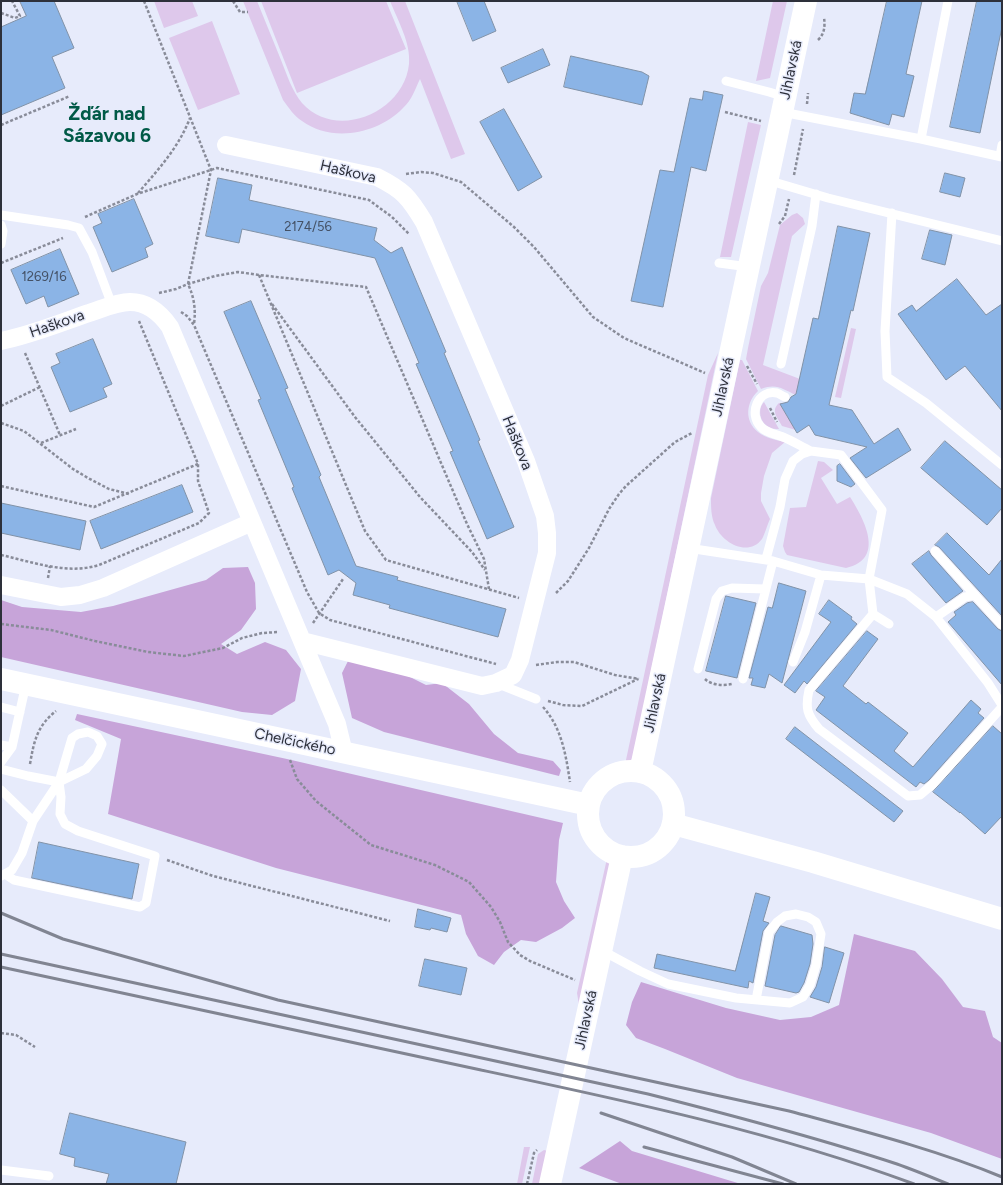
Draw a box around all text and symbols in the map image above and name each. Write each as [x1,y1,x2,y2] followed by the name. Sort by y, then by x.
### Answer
[776,39,806,101] street label: Jihlavská
[63,103,151,147] district label: Žďár nad Sázavou 6
[318,157,378,187] street label: Haškova
[284,219,332,235] house number: 2174/56
[21,269,67,285] house number: 1269/16
[27,306,87,342] street label: Haškova
[708,356,738,418] street label: Jihlavská
[498,413,536,473] street label: Haškova
[640,672,670,734] street label: Jihlavská
[253,725,337,759] street label: Chelčického
[571,989,601,1051] street label: Jihlavská

